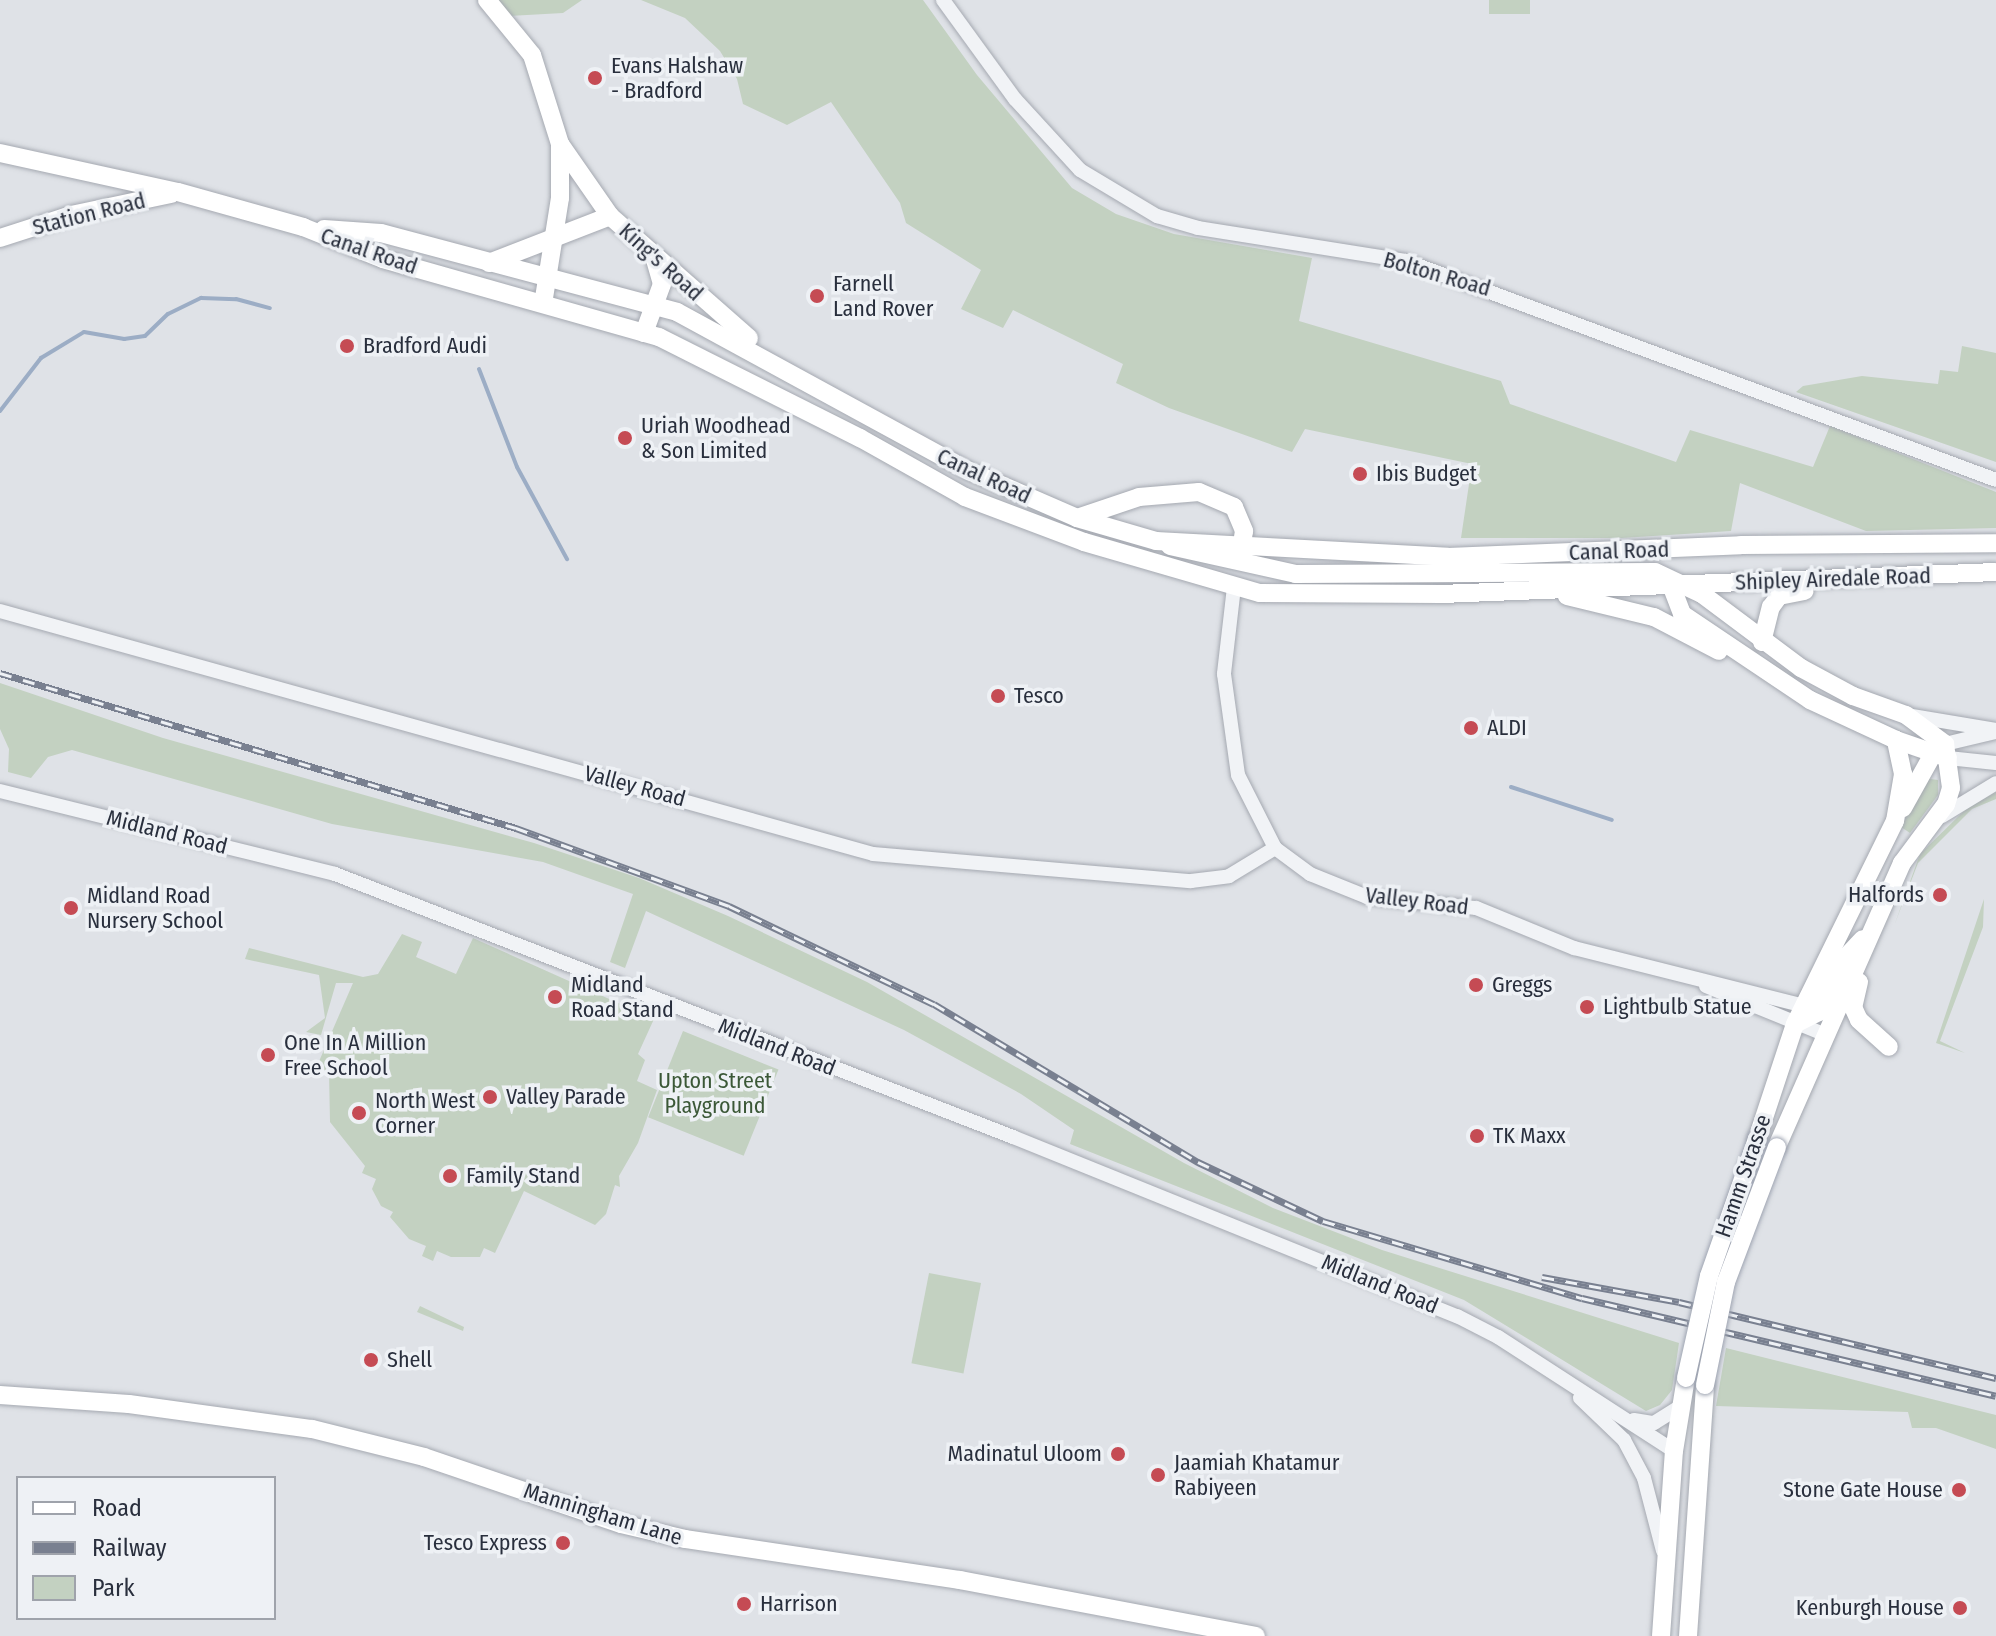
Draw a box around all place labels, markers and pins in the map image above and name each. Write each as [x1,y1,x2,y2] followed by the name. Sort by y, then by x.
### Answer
[611,52,743,104] place label: Evans Halshaw - Bradford
[586,69,604,87] marker: Evans Halshaw - Bradford
[833,270,933,322] place label: Farnell Land Rover
[808,287,826,305] marker: Farnell Land Rover
[363,333,487,359] place label: Bradford Audi
[338,337,356,355] marker: Bradford Audi
[641,412,791,464] place label: Uriah Woodhead & Son Limited
[616,429,634,447] marker: Uriah Woodhead & Son Limited
[1376,461,1477,487] place label: Ibis Budget
[1351,465,1369,483] marker: Ibis Budget
[1014,683,1064,709] place label: Tesco
[989,687,1007,705] marker: Tesco
[1487,715,1527,741] place label: ALDI
[1462,719,1480,737] marker: ALDI
[87,882,223,934] place label: Midland Road Nursery School
[1848,882,1924,908] place label: Halfords
[1931,886,1949,904] marker: Halfords
[62,899,80,917] marker: Midland Road Nursery School
[571,971,674,1022] place label: Midland Road Stand
[1492,972,1552,998] place label: Greggs
[1467,976,1485,994] marker: Greggs
[546,988,564,1006] marker: Midland Road Stand
[1603,994,1752,1020] place label: Lightbulb Statue
[1578,998,1596,1016] marker: Lightbulb Statue
[284,1029,426,1080] place label: One In A Million Free School
[259,1046,277,1064] marker: One In A Million Free School
[506,1084,626,1110] place label: Valley Parade
[375,1087,475,1138] place label: North West Corner
[481,1088,499,1106] marker: Valley Parade
[350,1104,368,1122] marker: North West Corner
[1493,1123,1566,1149] place label: TK Maxx
[1468,1127,1486,1145] marker: TK Maxx
[466,1163,580,1189] place label: Family Stand
[441,1167,459,1185] marker: Family Stand
[387,1347,432,1373] place label: Shell
[362,1351,380,1369] marker: Shell
[947,1441,1102,1467] place label: Madinatul Uloom
[1109,1445,1127,1463] marker: Madinatul Uloom
[1174,1449,1339,1500] place label: Jaamiah Khatamur Rabiyeen
[1149,1466,1167,1484] marker: Jaamiah Khatamur Rabiyeen
[1783,1477,1943,1503] place label: Stone Gate House
[1950,1481,1968,1499] marker: Stone Gate House
[424,1530,547,1556] place label: Tesco Express
[554,1534,572,1552] marker: Tesco Express
[760,1591,838,1617] place label: Harrison
[735,1595,753,1613] marker: Harrison
[1796,1595,1944,1621] place label: Kenburgh House
[1951,1599,1969,1617] marker: Kenburgh House

